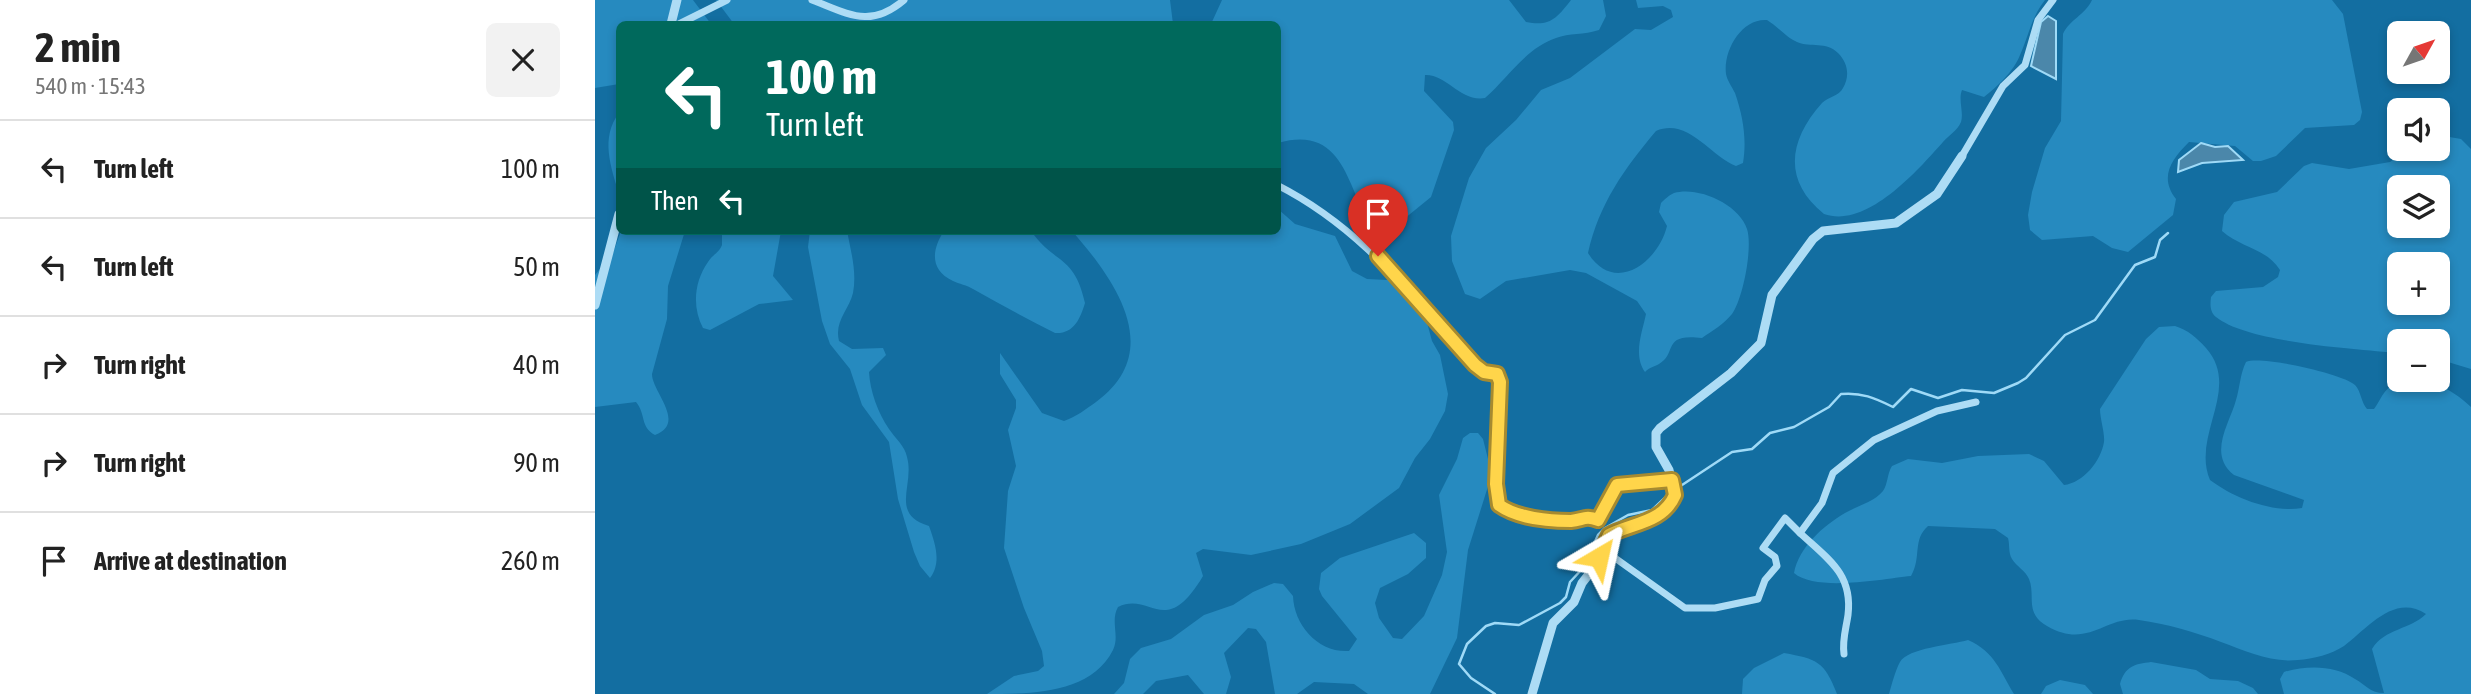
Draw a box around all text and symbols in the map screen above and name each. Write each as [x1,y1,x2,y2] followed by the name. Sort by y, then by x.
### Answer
[2387,21,2450,84] north arrow
[2387,21,2450,392] map controls
[35,23,121,71] text: 2 min
[486,23,560,97] button: close
[766,48,877,104] text: 100 m
[651,49,742,140] icon: left
[35,73,146,99] text: 540 m · 15:43
[2387,98,2450,161] button: sound
[766,106,864,143] text: Turn left
[35,150,73,188] icon: left
[94,154,174,184] text: Turn left
[501,154,560,184] text: 100 m
[2387,175,2450,238] button: layers
[713,182,751,220] icon: left
[1348,184,1408,256] pin
[651,186,699,216] text: Then
[1359,195,1397,233] icon: arrive
[35,248,73,286] icon: left
[94,252,174,282] text: Turn left
[513,252,560,282] text: 50 m
[2387,252,2450,315] button: +
[2387,329,2450,392] button: −
[35,346,73,384] icon: right
[94,350,185,380] text: Turn right
[513,350,560,380] text: 40 m
[35,444,73,482] icon: right
[94,448,185,478] text: Turn right
[513,448,560,478] text: 90 m
[1562,520,1636,594] position arrow
[35,542,73,580] icon: arrive
[94,546,287,576] text: Arrive at destination
[501,546,560,576] text: 260 m

